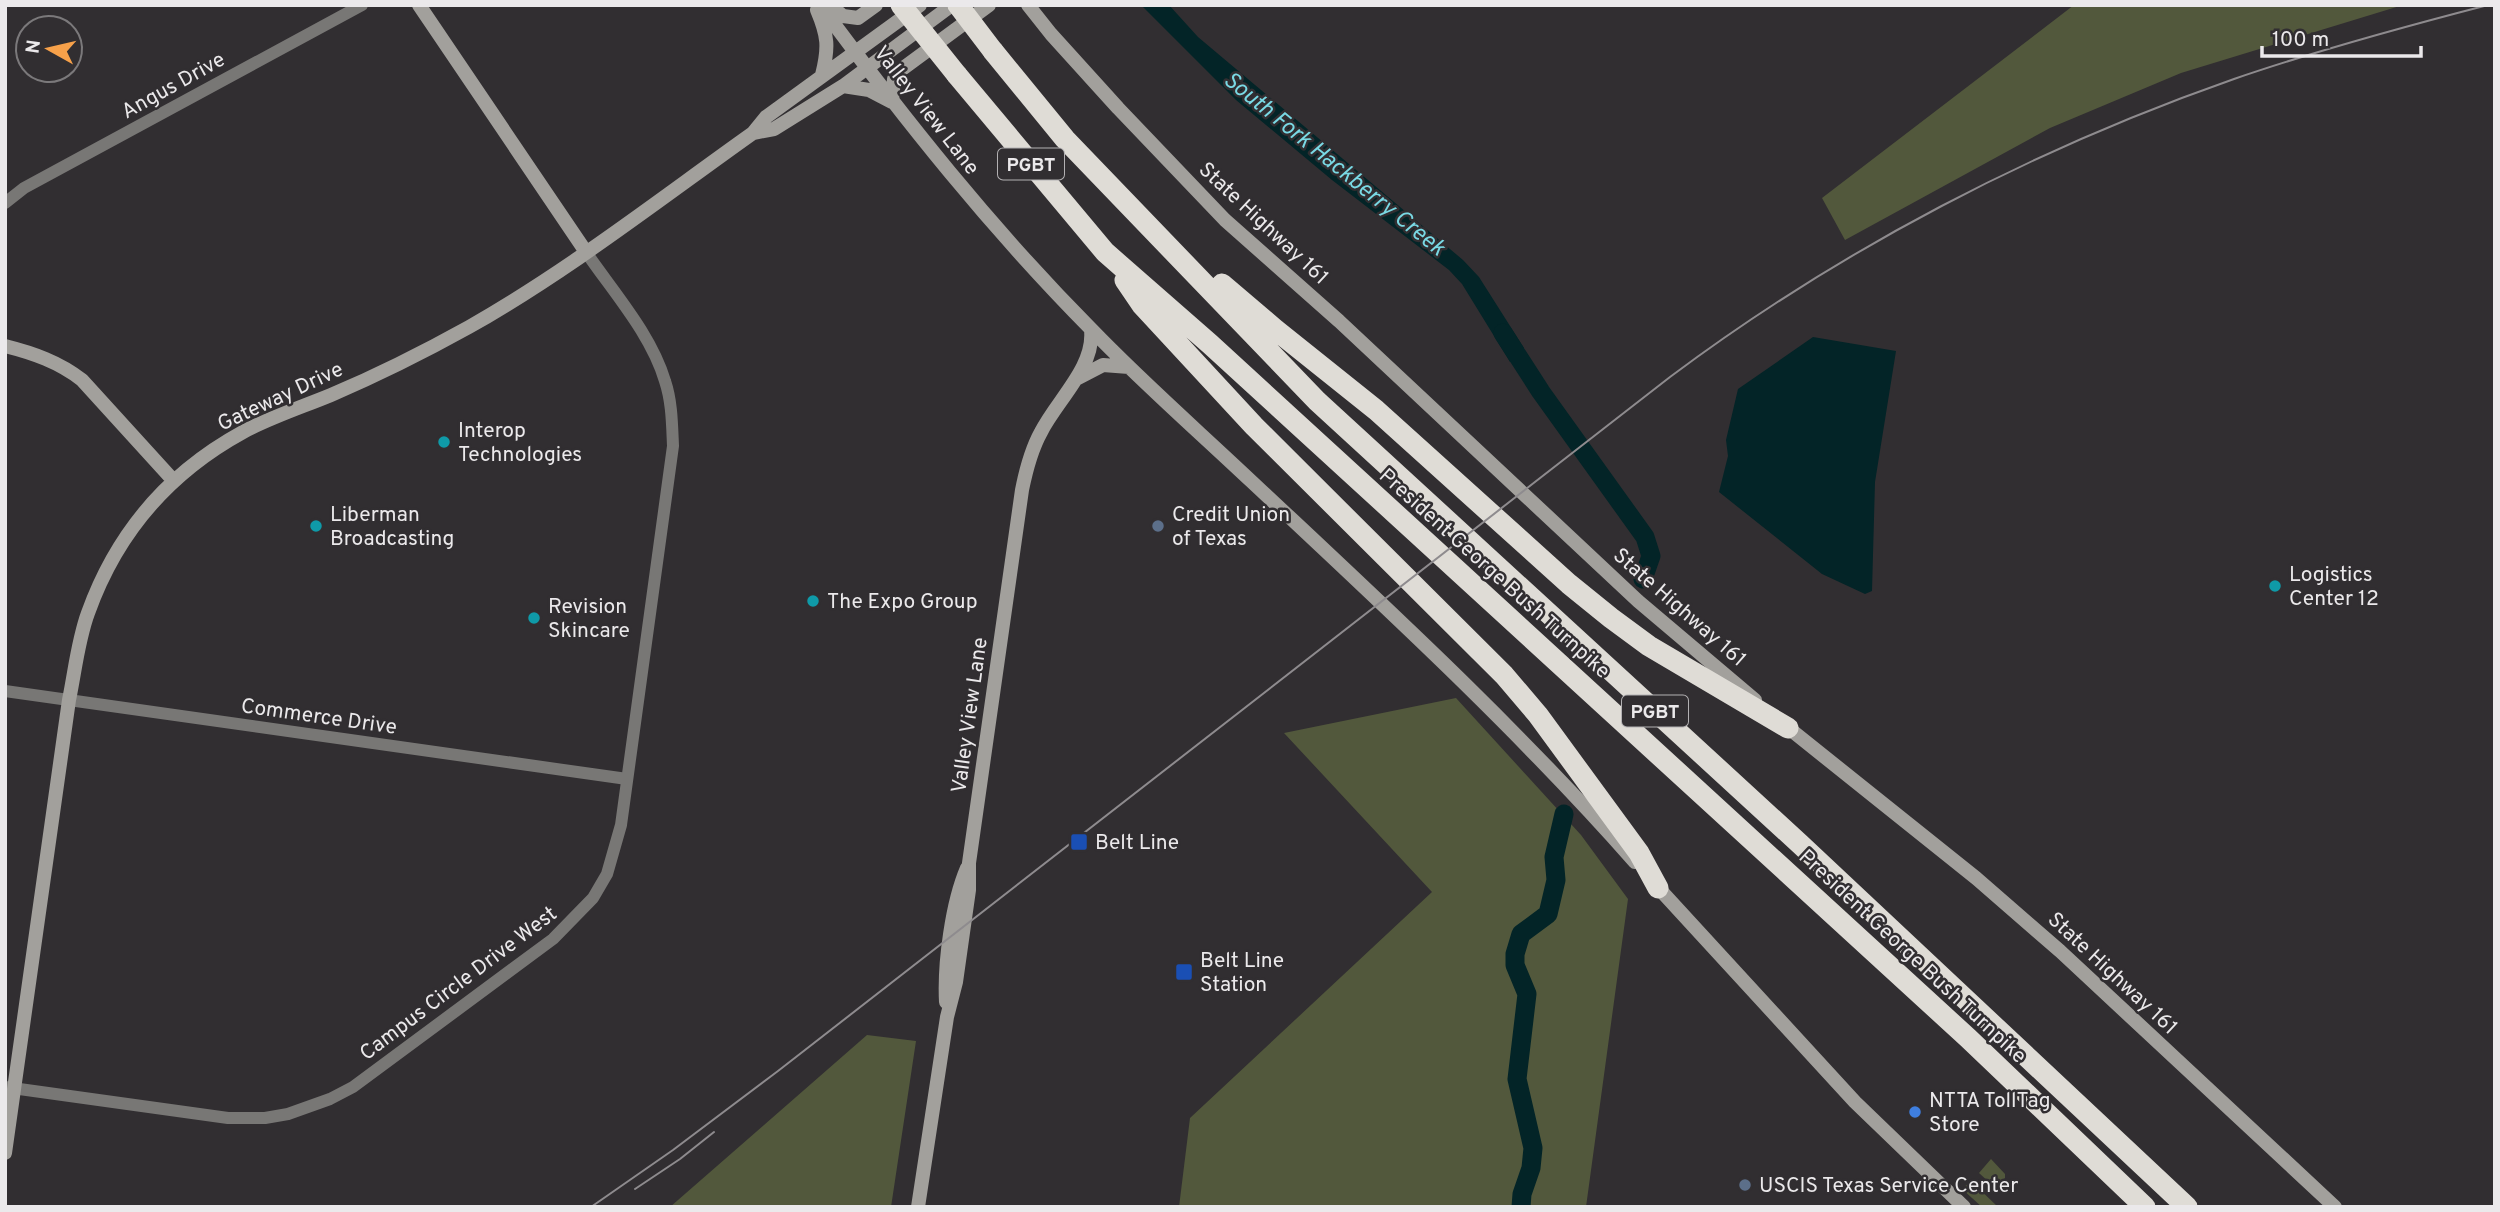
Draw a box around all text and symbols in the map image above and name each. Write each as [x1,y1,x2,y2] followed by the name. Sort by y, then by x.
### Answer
[14,14,84,84] north arrow
[2262,14,2421,58] scale bar
[2272,27,2329,54] text: 100 m
[21,38,47,55] text: N
[867,41,985,181] street label: Valley View Lane
[117,47,230,126] street label: Angus Drive
[1217,66,1451,264] water label: South Fork Hackberry Creek
[998,148,1064,180] road number: PGBT
[1192,157,1334,291] street label: State Highway 161
[213,356,348,438] street label: Gateway Drive
[458,418,582,469] place label: Interop Technologies
[436,434,452,450] marker: Interop Technologies
[1373,463,1615,685] street label: President George Bush Turnpike
[330,502,454,553] place label: Liberman Broadcasting
[1172,502,1290,553] place label: Credit Union of Texas
[308,518,324,534] marker: Liberman Broadcasting
[1150,518,1166,534] marker: Credit Union of Texas
[1607,543,1751,674] street label: State Highway 161
[2289,562,2379,613] place label: Logistics Center 12
[2267,578,2283,594] marker: Logistics Center 12
[827,589,978,616] place label: The Expo Group
[805,593,821,609] marker: The Expo Group
[548,594,630,645] place label: Revision Skincare
[526,610,542,626] marker: Revision Skincare
[946,636,995,795] street label: Valley View Lane
[239,693,399,742] street label: Commerce Drive
[1622,696,1688,726] road number: PGBT
[1095,830,1179,857] place label: Belt Line
[1069,832,1089,852] marker: Belt Line
[1792,844,2032,1070] street label: President George Bush Turnpike
[355,901,563,1067] street label: Campus Circle Drive West
[2041,907,2183,1041] street label: State Highway 161
[1200,948,1284,999] place label: Belt Line Station
[1174,962,1194,982] marker: Belt Line Station
[1929,1088,2051,1139] place label: NTTA TollTag Store
[1907,1104,1923,1120] marker: NTTA TollTag Store
[1759,1173,2018,1200] place label: USCIS Texas Service Center
[1737,1177,1753,1193] marker: USCIS Texas Service Center

